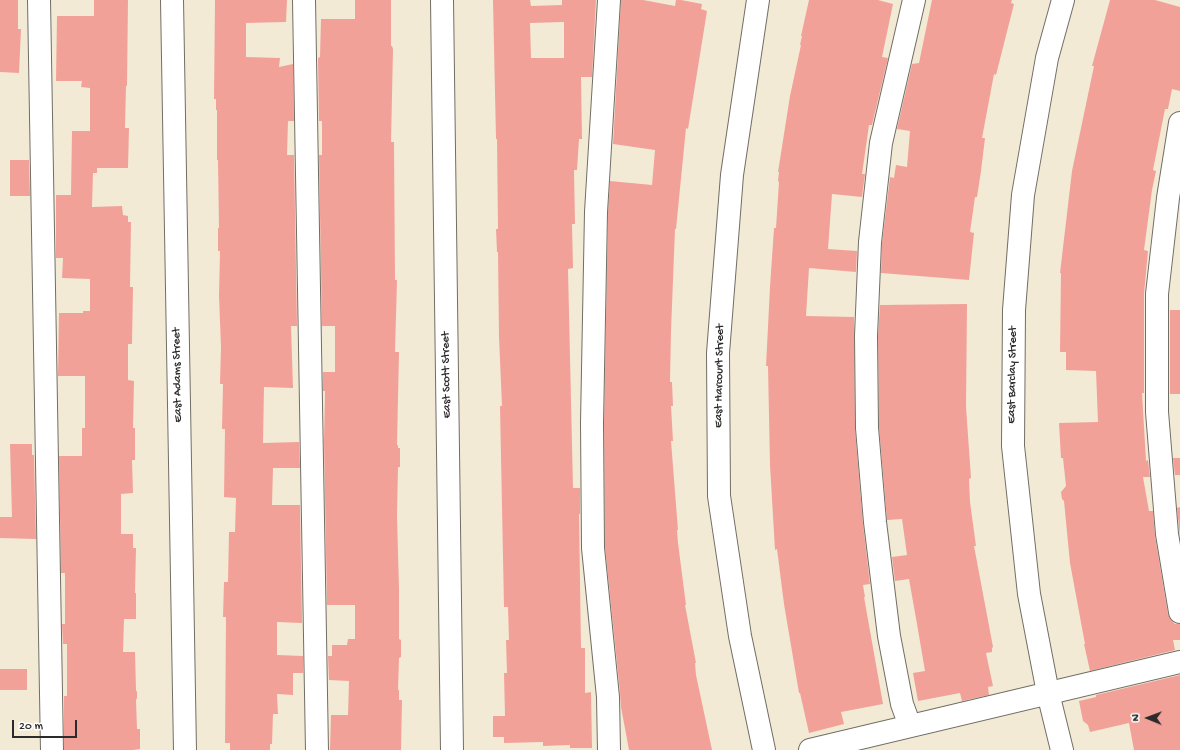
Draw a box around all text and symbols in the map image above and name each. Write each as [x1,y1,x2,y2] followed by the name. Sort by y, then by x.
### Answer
[712,324,728,428] street label: East Harcourt Street
[1005,326,1021,424] street label: East Barclay Street
[170,327,186,423] street label: East Adams Street
[439,331,455,419] street label: East Scott Street
[1128,698,1168,738] north arrow
[14,712,79,738] scale bar
[1130,714,1142,721] text: N
[19,720,43,734] text: 20 m

